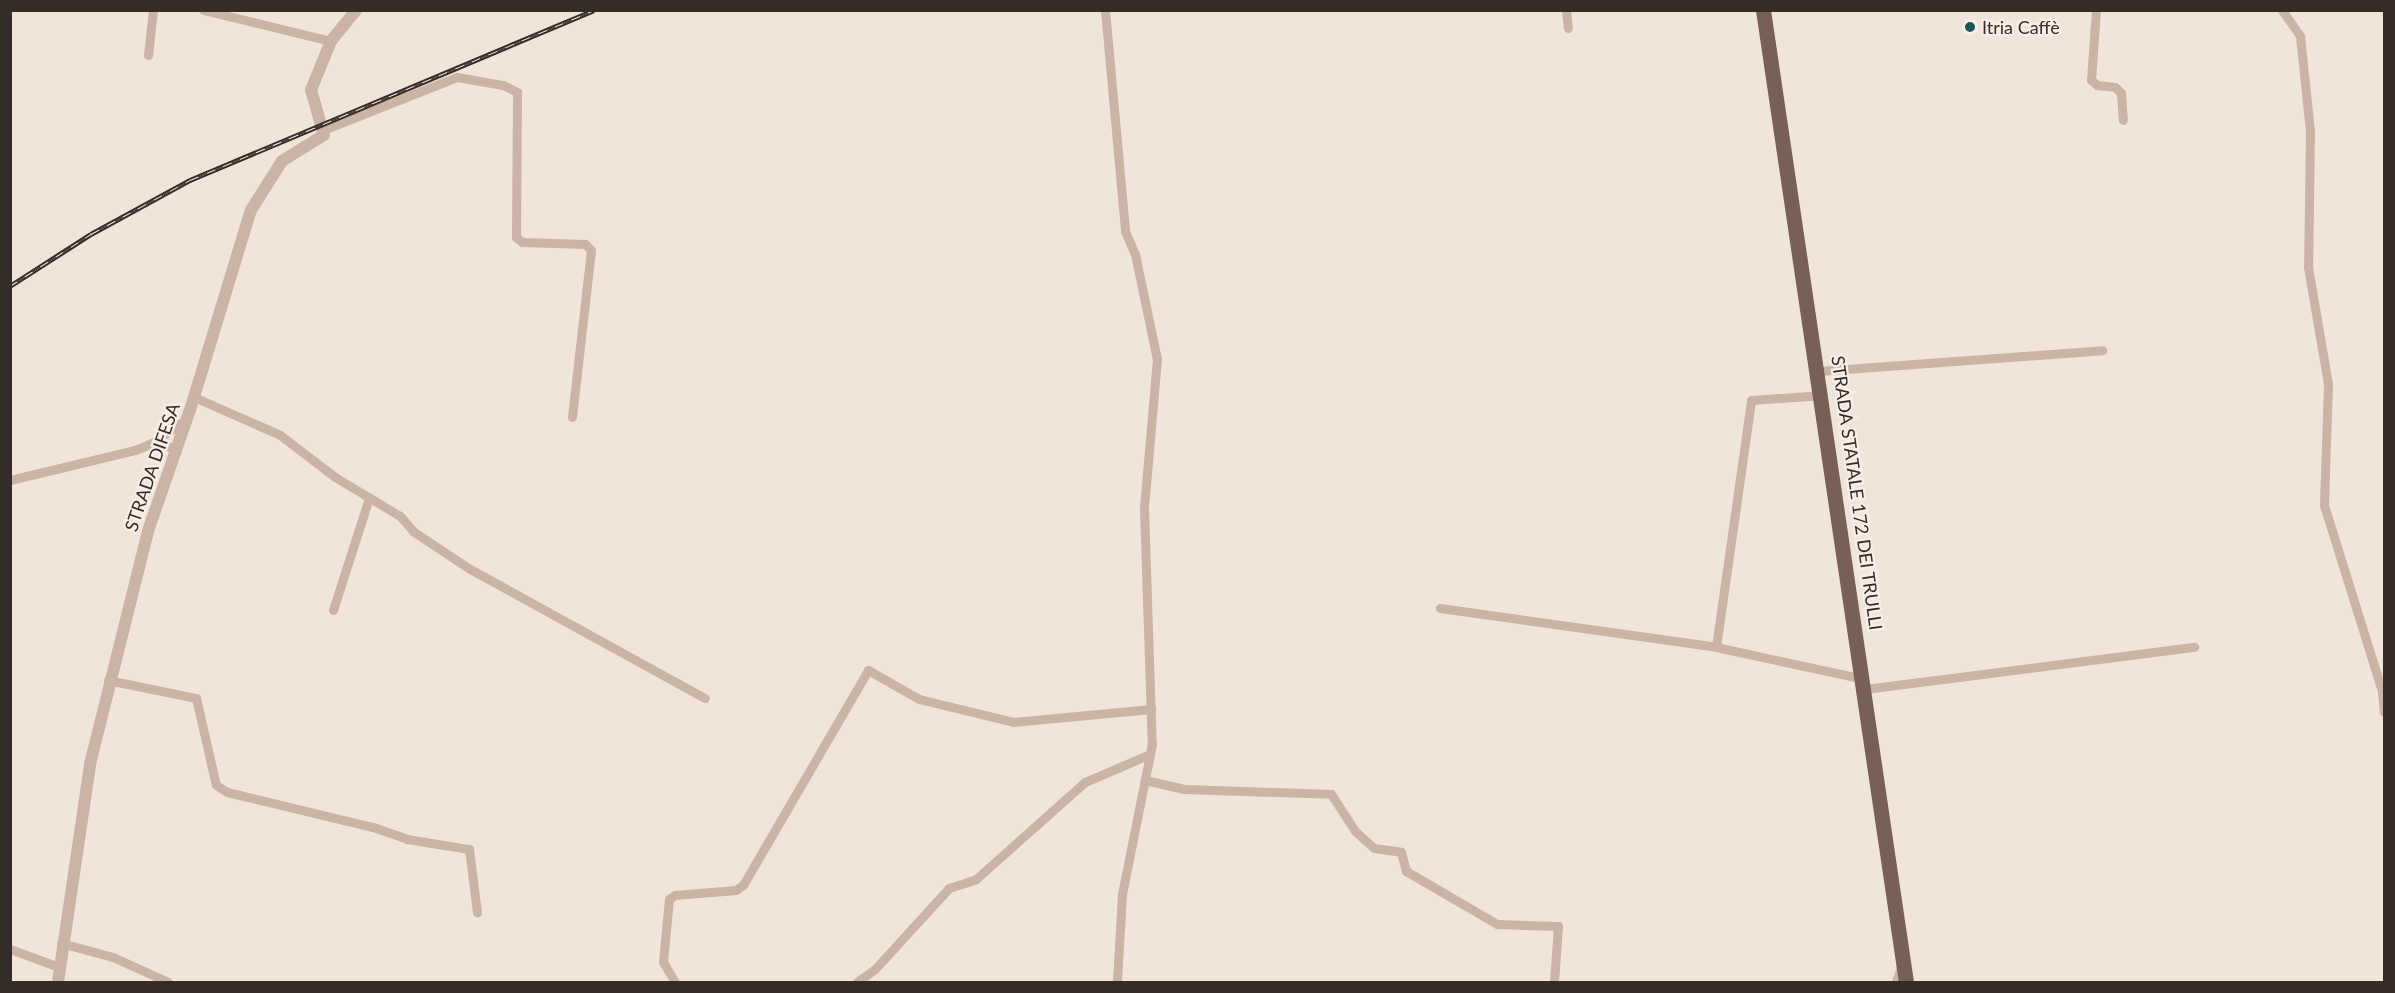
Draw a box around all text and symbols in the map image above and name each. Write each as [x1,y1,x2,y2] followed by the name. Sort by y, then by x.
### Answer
[1982,16,2060,38] place label: Itria Caffè
[1963,20,1977,34] marker: Itria Caffè
[1827,354,1887,632] street label: STRADA STATALE 172 DEI TRULLI
[120,400,184,534] street label: STRADA DIFESA

